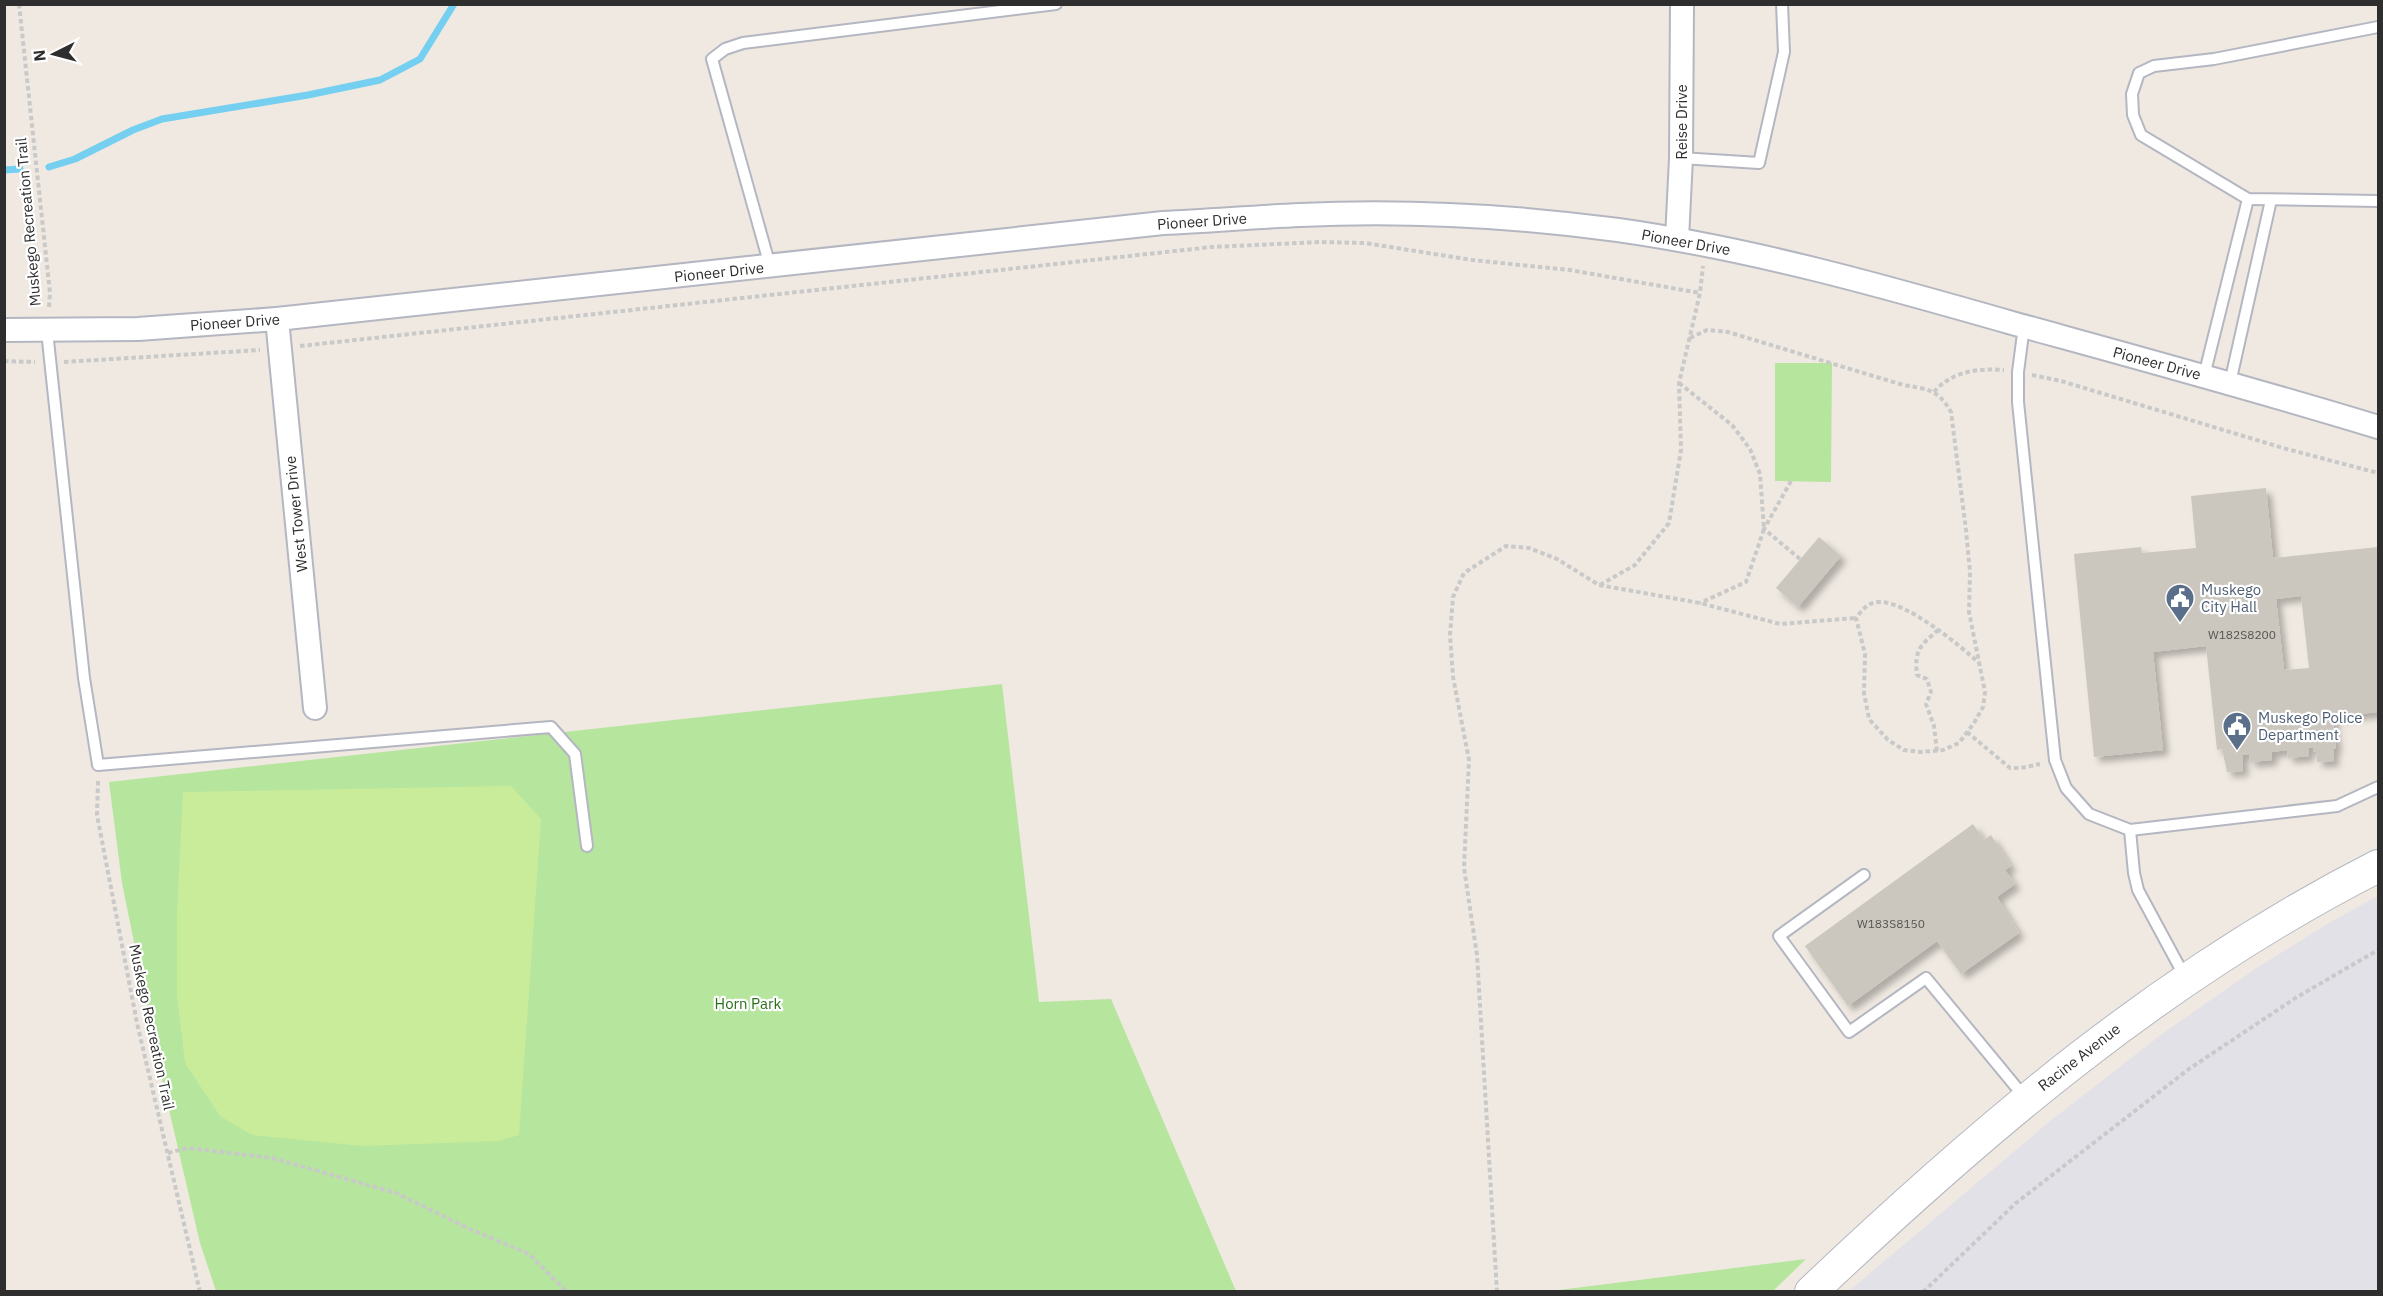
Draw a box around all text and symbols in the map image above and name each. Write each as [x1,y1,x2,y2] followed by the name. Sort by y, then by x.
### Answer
[24,24,84,84] north arrow
[29,49,50,62] text: N
[1672,84,1691,160] street label: Reise Drive
[11,137,45,307] street label: Muskego Recreation Trail
[1156,208,1248,234] street label: Pioneer Drive
[1640,225,1732,259] street label: Pioneer Drive
[673,258,765,286] street label: Pioneer Drive
[189,309,281,335] street label: Pioneer Drive
[2111,342,2203,384] street label: Pioneer Drive
[280,455,312,573] street label: West Tower Drive
[2201,580,2261,616] place label: Muskego City Hall
[2164,582,2196,624] public building icon: Muskego City Hall
[2208,627,2276,642] house number: W182S8200
[2258,708,2362,744] place label: Muskego Police Department
[2221,710,2253,752] public building icon: Muskego Police Department
[1857,916,1925,931] house number: W183S8150
[125,942,179,1112] street label: Muskego Recreation Trail
[715,994,782,1013] park label: Horn Park
[2034,1019,2124,1095] street label: Racine Avenue

